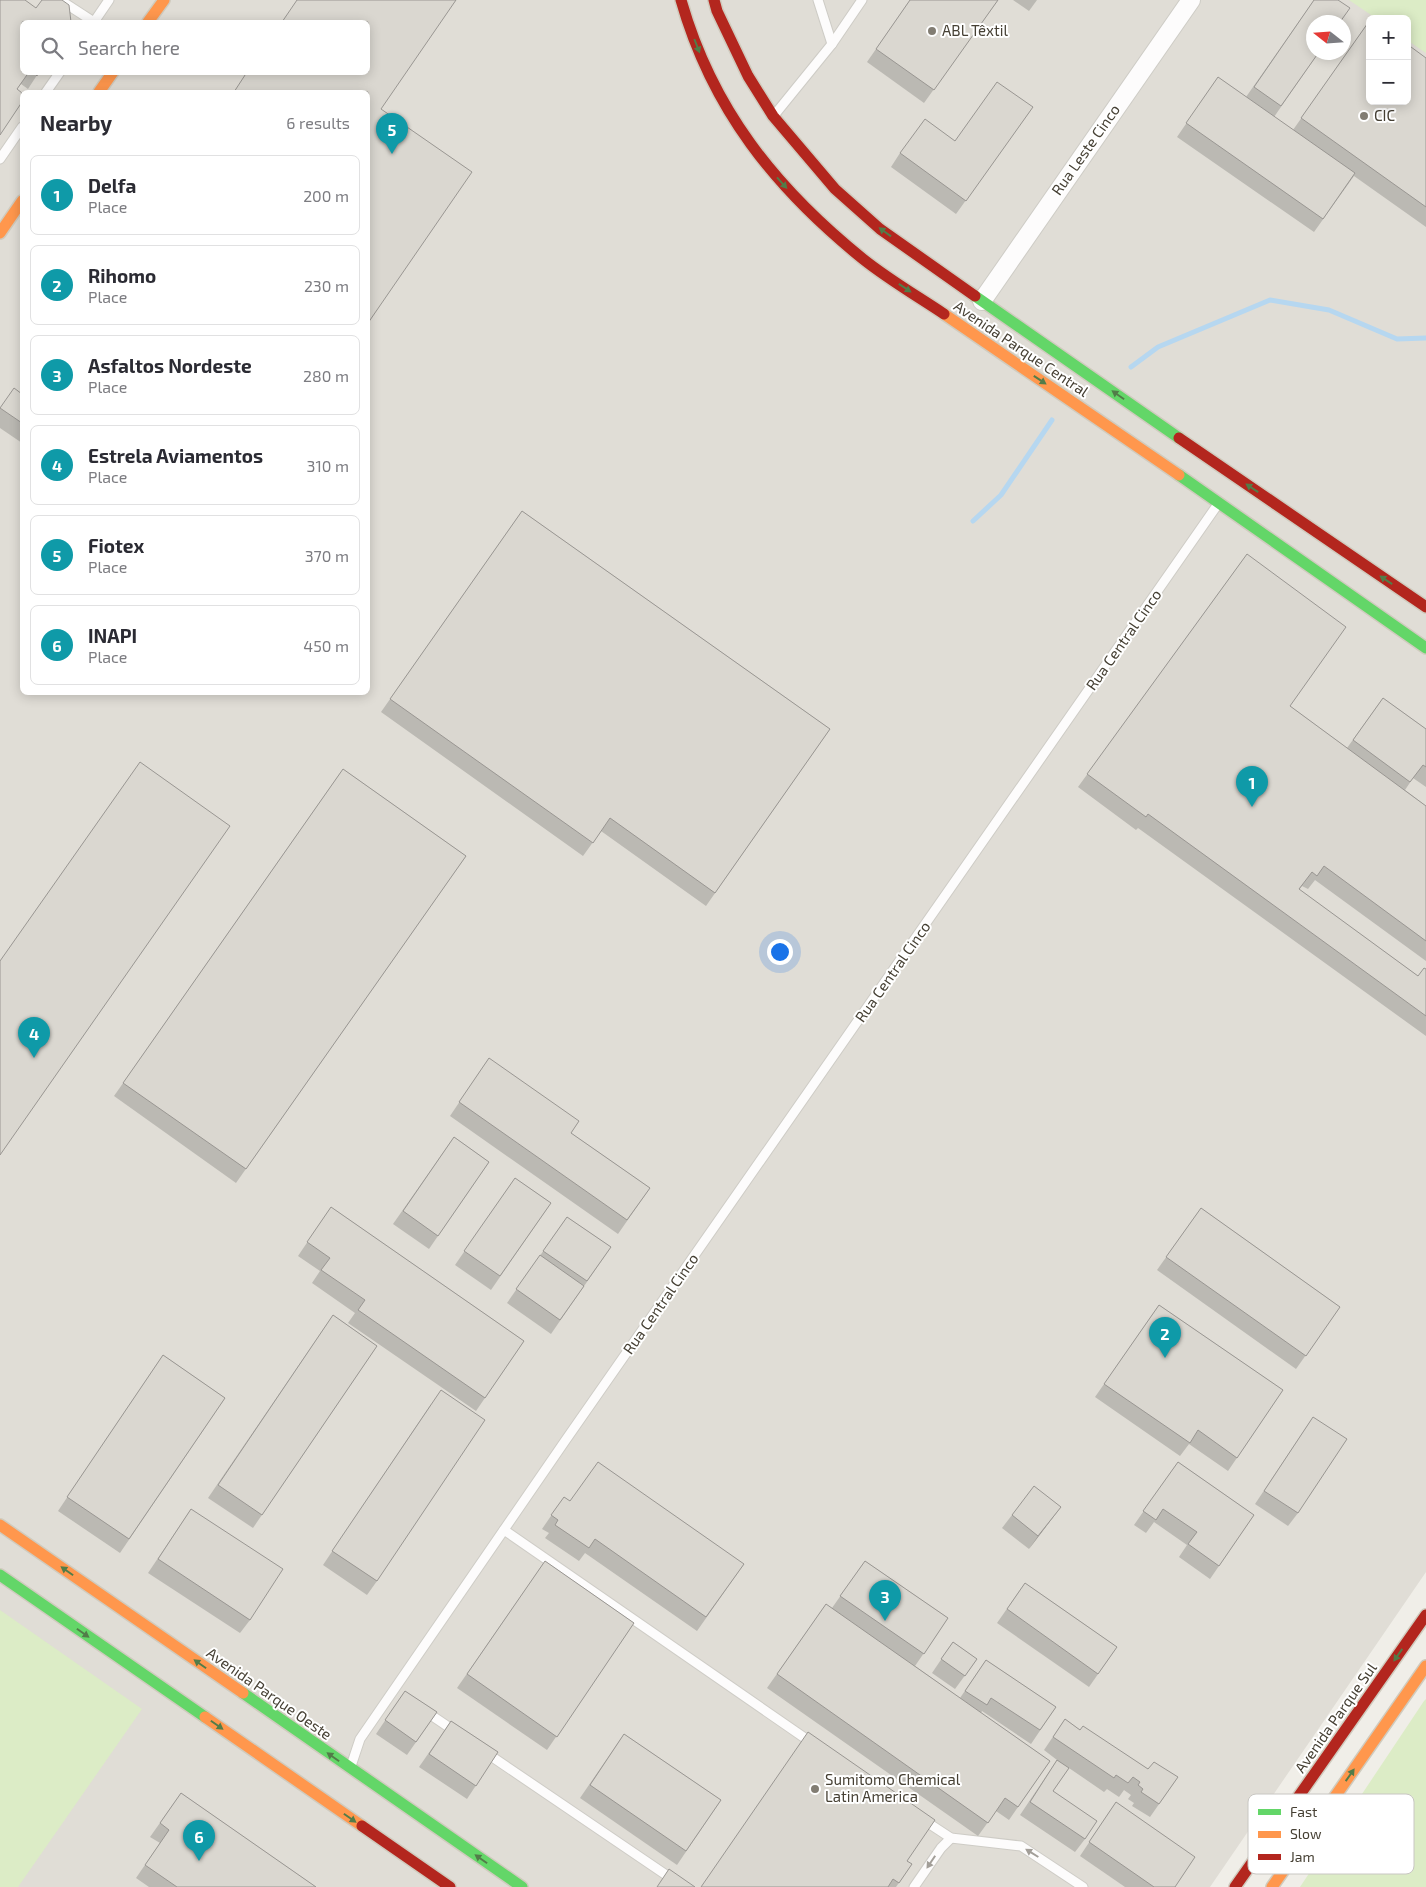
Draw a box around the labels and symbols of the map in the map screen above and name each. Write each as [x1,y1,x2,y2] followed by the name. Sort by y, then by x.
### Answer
[1306,15,1351,60] north arrow
[942,21,1008,39] place label: ABL Têxtil
[926,25,938,37] marker: ABL Têxtil
[693,39,701,54] one-way arrow
[1047,101,1123,198] street label: Rua Leste Cinco
[1374,106,1395,124] place label: CIC
[1358,110,1370,122] marker: CIC
[376,113,408,154] pin: 5
[776,177,787,190] one-way arrow
[878,227,892,237] one-way arrow
[899,283,912,293] one-way arrow
[951,296,1093,400] street label: Avenida Parque Central
[1033,375,1046,385] one-way arrow
[1111,390,1125,400] one-way arrow
[1245,483,1259,493] one-way arrow
[1379,575,1393,585] one-way arrow
[1082,586,1165,693] street label: Rua Central Cinco
[1236,766,1268,807] pin: 1
[851,918,934,1025] street label: Rua Central Cinco
[767,939,793,965] your location
[18,1017,50,1058] pin: 4
[619,1250,702,1357] street label: Rua Central Cinco
[1149,1317,1181,1358] pin: 2
[60,1566,74,1576] one-way arrow
[869,1580,901,1621] pin: 3
[76,1628,90,1638] one-way arrow
[204,1643,336,1743] street label: Avenida Parque Oeste
[1393,1648,1403,1662] one-way arrow
[1290,1658,1380,1776] street label: Avenida Parque Sul
[193,1659,207,1669] one-way arrow
[210,1720,224,1730] one-way arrow
[327,1752,340,1762] one-way arrow
[1345,1768,1355,1782] one-way arrow
[825,1770,961,1805] place label: Sumitomo Chemical Latin America
[809,1783,821,1795] marker: Sumitomo Chemical Latin America
[1248,1794,1414,1874] legend
[1290,1803,1317,1820] text: Fast
[344,1813,357,1823] one-way arrow
[183,1820,215,1861] pin: 6
[1290,1825,1322,1842] text: Slow
[1025,1848,1038,1858] one-way arrow
[1290,1848,1315,1865] text: Jam
[475,1854,488,1864] one-way arrow
[926,1855,936,1869] one-way arrow

